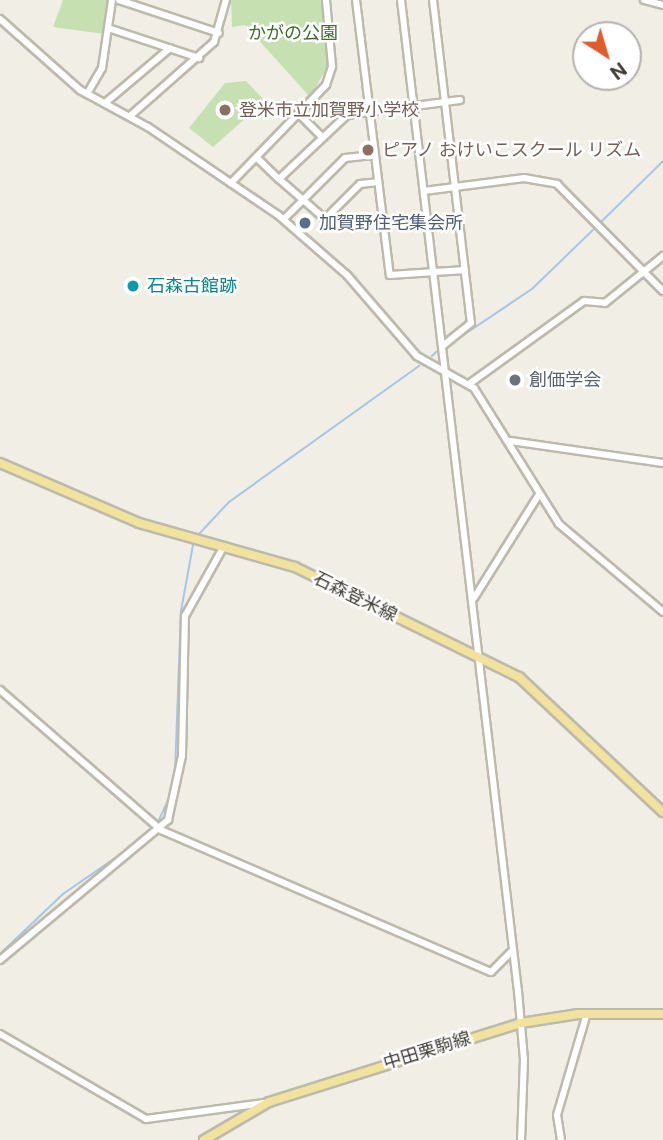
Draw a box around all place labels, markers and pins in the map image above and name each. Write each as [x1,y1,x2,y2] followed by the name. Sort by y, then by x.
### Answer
[239,99,419,121] place label: 登米市立加賀野小学校
[217,102,233,118] marker: 登米市立加賀野小学校
[382,139,643,161] place label: ピアノ おけいこスクール リズム
[360,142,376,158] marker: ピアノ おけいこスクール リズム
[319,212,463,234] place label: 加賀野住宅集会所
[297,215,313,231] marker: 加賀野住宅集会所
[147,275,237,297] place label: 石森古館跡
[125,278,141,294] marker: 石森古館跡
[529,369,601,391] place label: 創価学会
[507,372,523,388] marker: 創価学会

